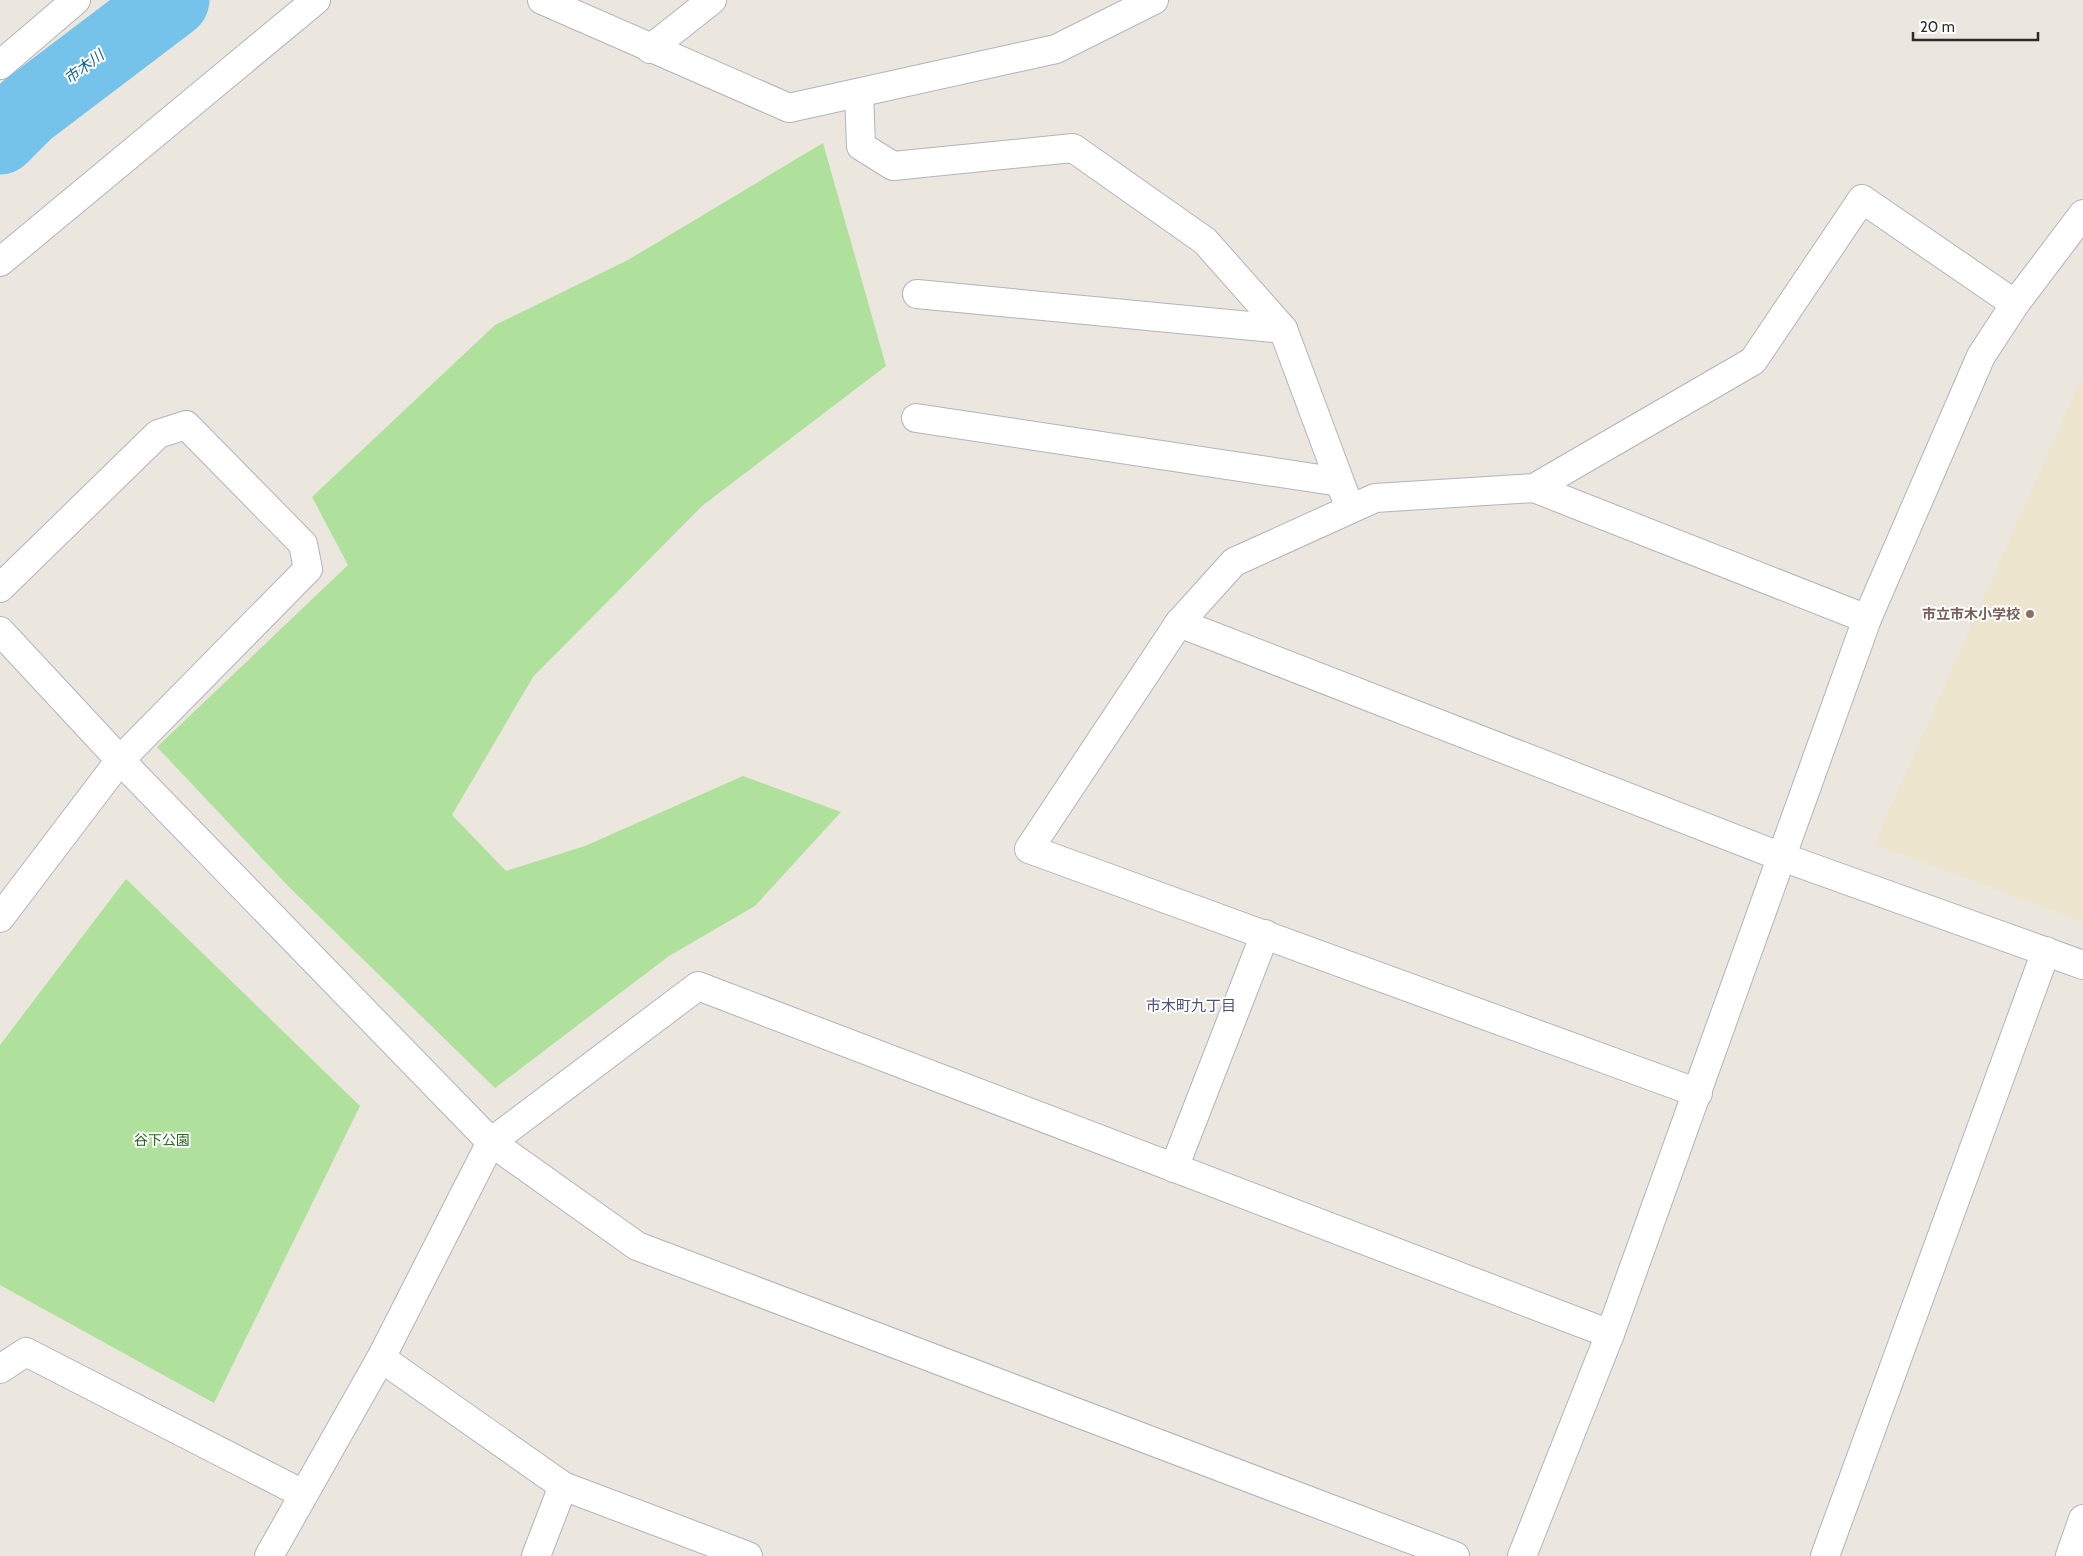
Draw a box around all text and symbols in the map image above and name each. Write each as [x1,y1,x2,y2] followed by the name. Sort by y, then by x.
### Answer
[1913,10,2038,42] scale bar
[1920,18,1955,36] text: 20 m
[61,45,109,88] water label: 市木川
[1922,605,2020,623] place label: 市立市木小学校
[2024,608,2036,620] marker: 市立市木小学校
[1146,997,1236,1015] district label: 市木町九丁目
[134,1131,190,1149] park label: 谷下公園

